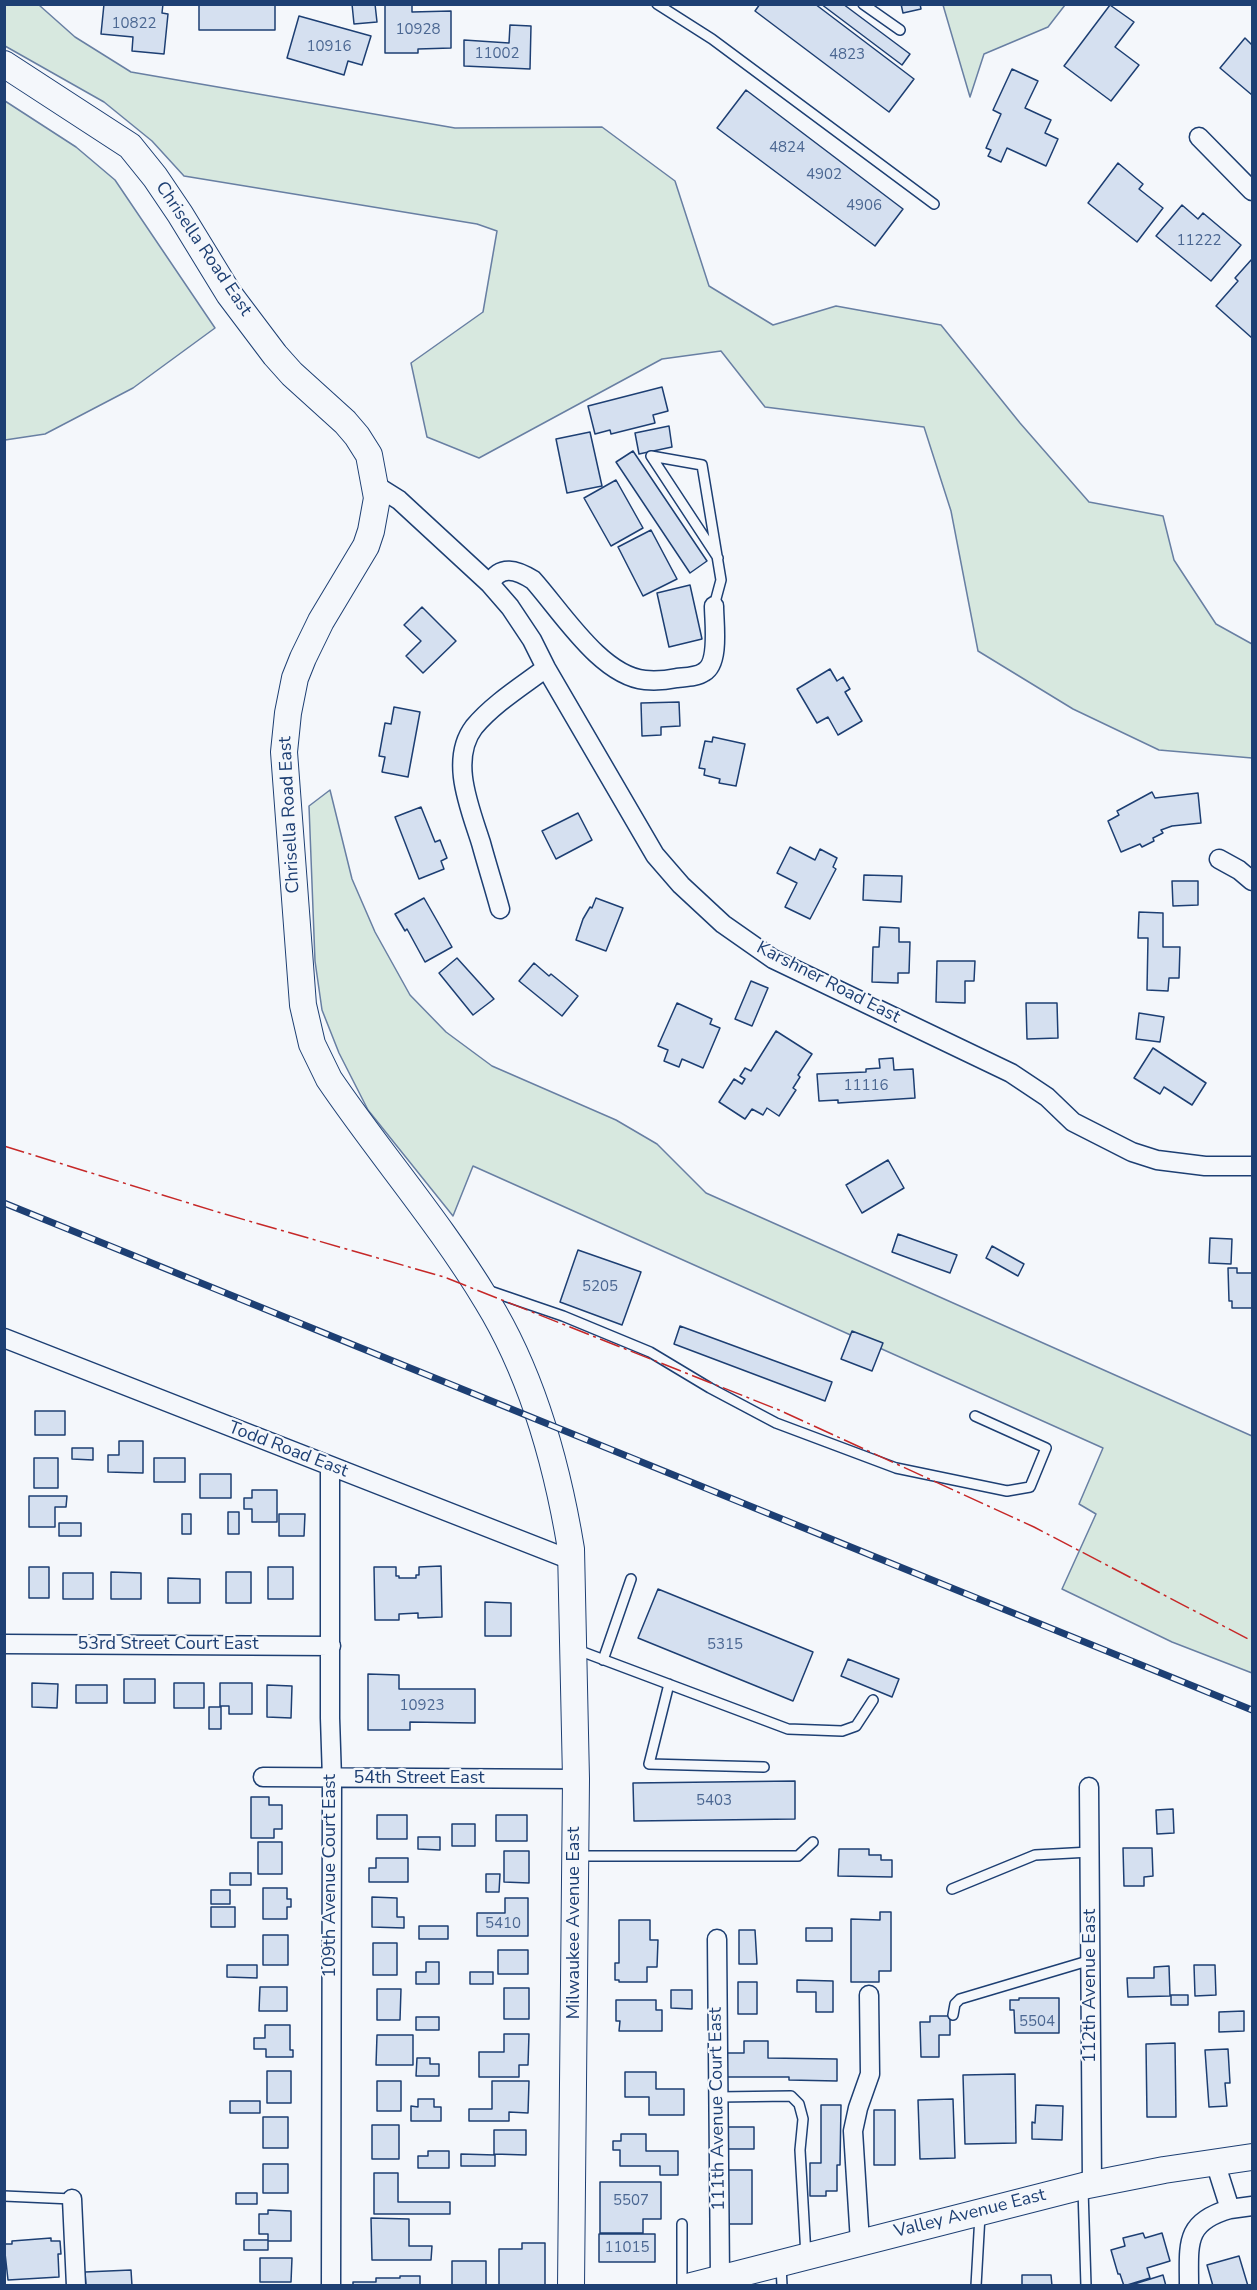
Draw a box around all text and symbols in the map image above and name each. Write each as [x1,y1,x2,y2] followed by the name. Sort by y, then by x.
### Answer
[112,15,156,33] house number: 10822
[396,21,440,39] house number: 10928
[307,38,351,56] house number: 10916
[475,45,519,63] house number: 11002
[829,46,865,64] house number: 4823
[769,139,805,157] house number: 4824
[806,166,842,184] house number: 4902
[150,178,256,320] street label: Chrisella Road East
[846,197,882,215] house number: 4906
[1177,232,1221,250] house number: 11222
[275,736,305,894] street label: Chrisella Road East
[753,937,903,1029] street label: Karshner Road East
[844,1077,888,1095] house number: 11116
[582,1278,618,1296] house number: 5205
[225,1417,351,1483] street label: Todd Road East
[78,1634,258,1656] street label: 53rd Street Court East
[707,1636,743,1654] house number: 5315
[400,1697,444,1715] house number: 10923
[353,1768,485,1790] street label: 54th Street East
[320,1774,342,1978] street label: 109th Avenue Court East
[696,1792,732,1810] house number: 5403
[564,1827,586,2019] street label: Milwaukee Avenue East
[1080,1909,1102,2063] street label: 112th Avenue East
[485,1915,521,1933] house number: 5410
[705,2007,731,2211] street label: 111th Avenue Court East
[1019,2013,1055,2031] house number: 5504
[892,2185,1048,2243] street label: Valley Avenue East
[613,2192,649,2210] house number: 5507
[605,2239,649,2257] house number: 11015

